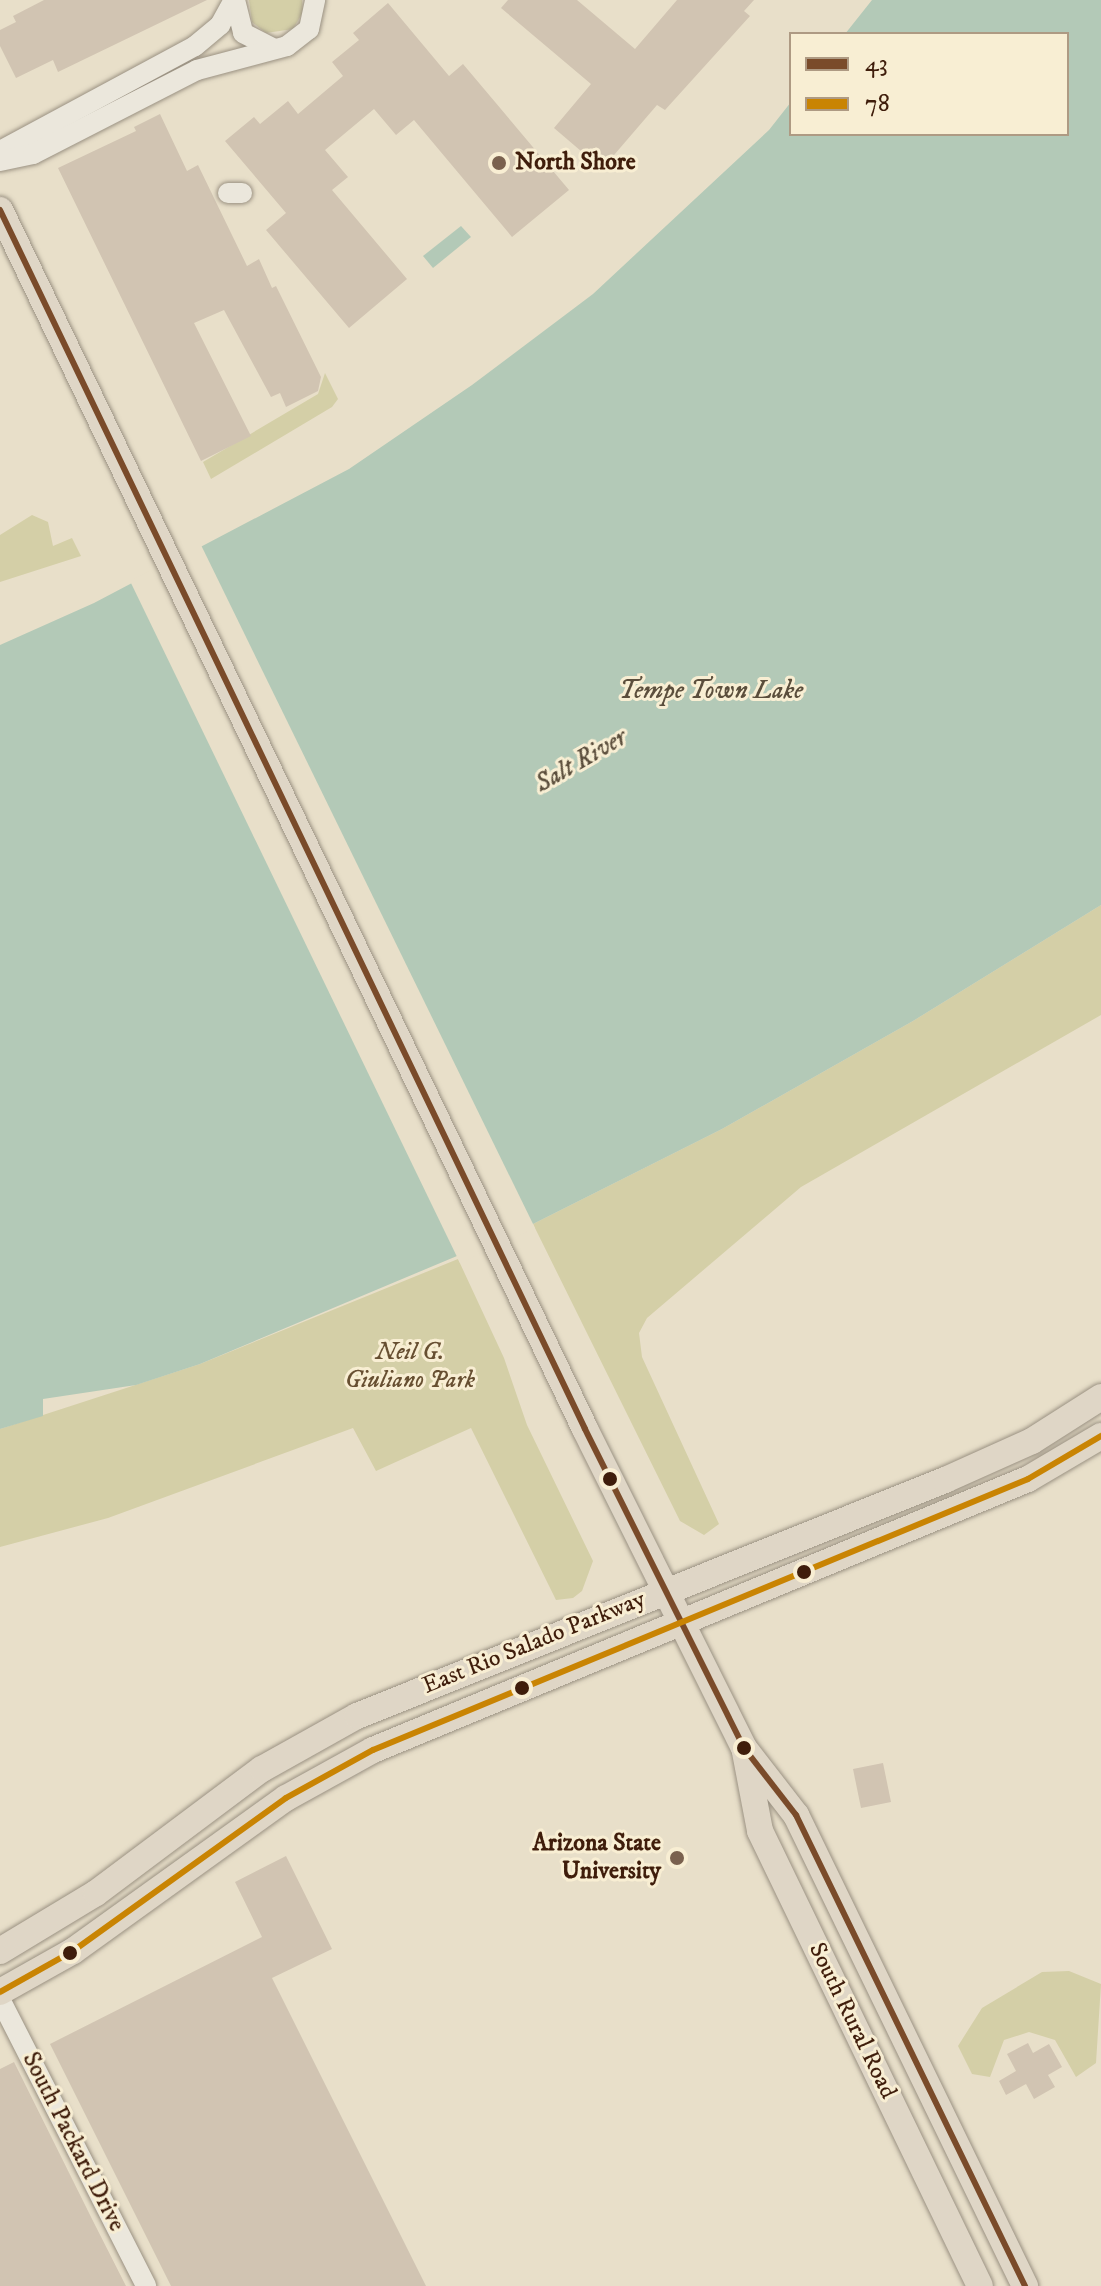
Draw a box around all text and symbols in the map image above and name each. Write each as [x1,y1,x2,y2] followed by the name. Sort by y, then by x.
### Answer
[789,32,1069,136] legend
[865,49,888,79] text: 43
[865,89,890,119] text: 78
[515,149,636,177] place label: North Shore
[490,154,508,172] marker: North Shore
[619,675,803,707] water label: Tempe Town Lake
[530,722,632,800] water label: Salt River
[345,1339,475,1395] park label: Neil G. Giuliano Park
[602,1471,618,1487] unlabelled marker
[796,1564,812,1580] unlabelled marker
[418,1585,650,1701] street label: East Rio Salado Parkway
[514,1680,530,1696] unlabelled marker
[736,1740,752,1756] unlabelled marker
[533,1830,661,1886] place label: Arizona State University
[668,1849,686,1867] marker: Arizona State University
[802,1938,902,2104] street label: South Rural Road
[62,1945,78,1961] unlabelled marker
[15,2048,131,2236] street label: South Packard Drive

